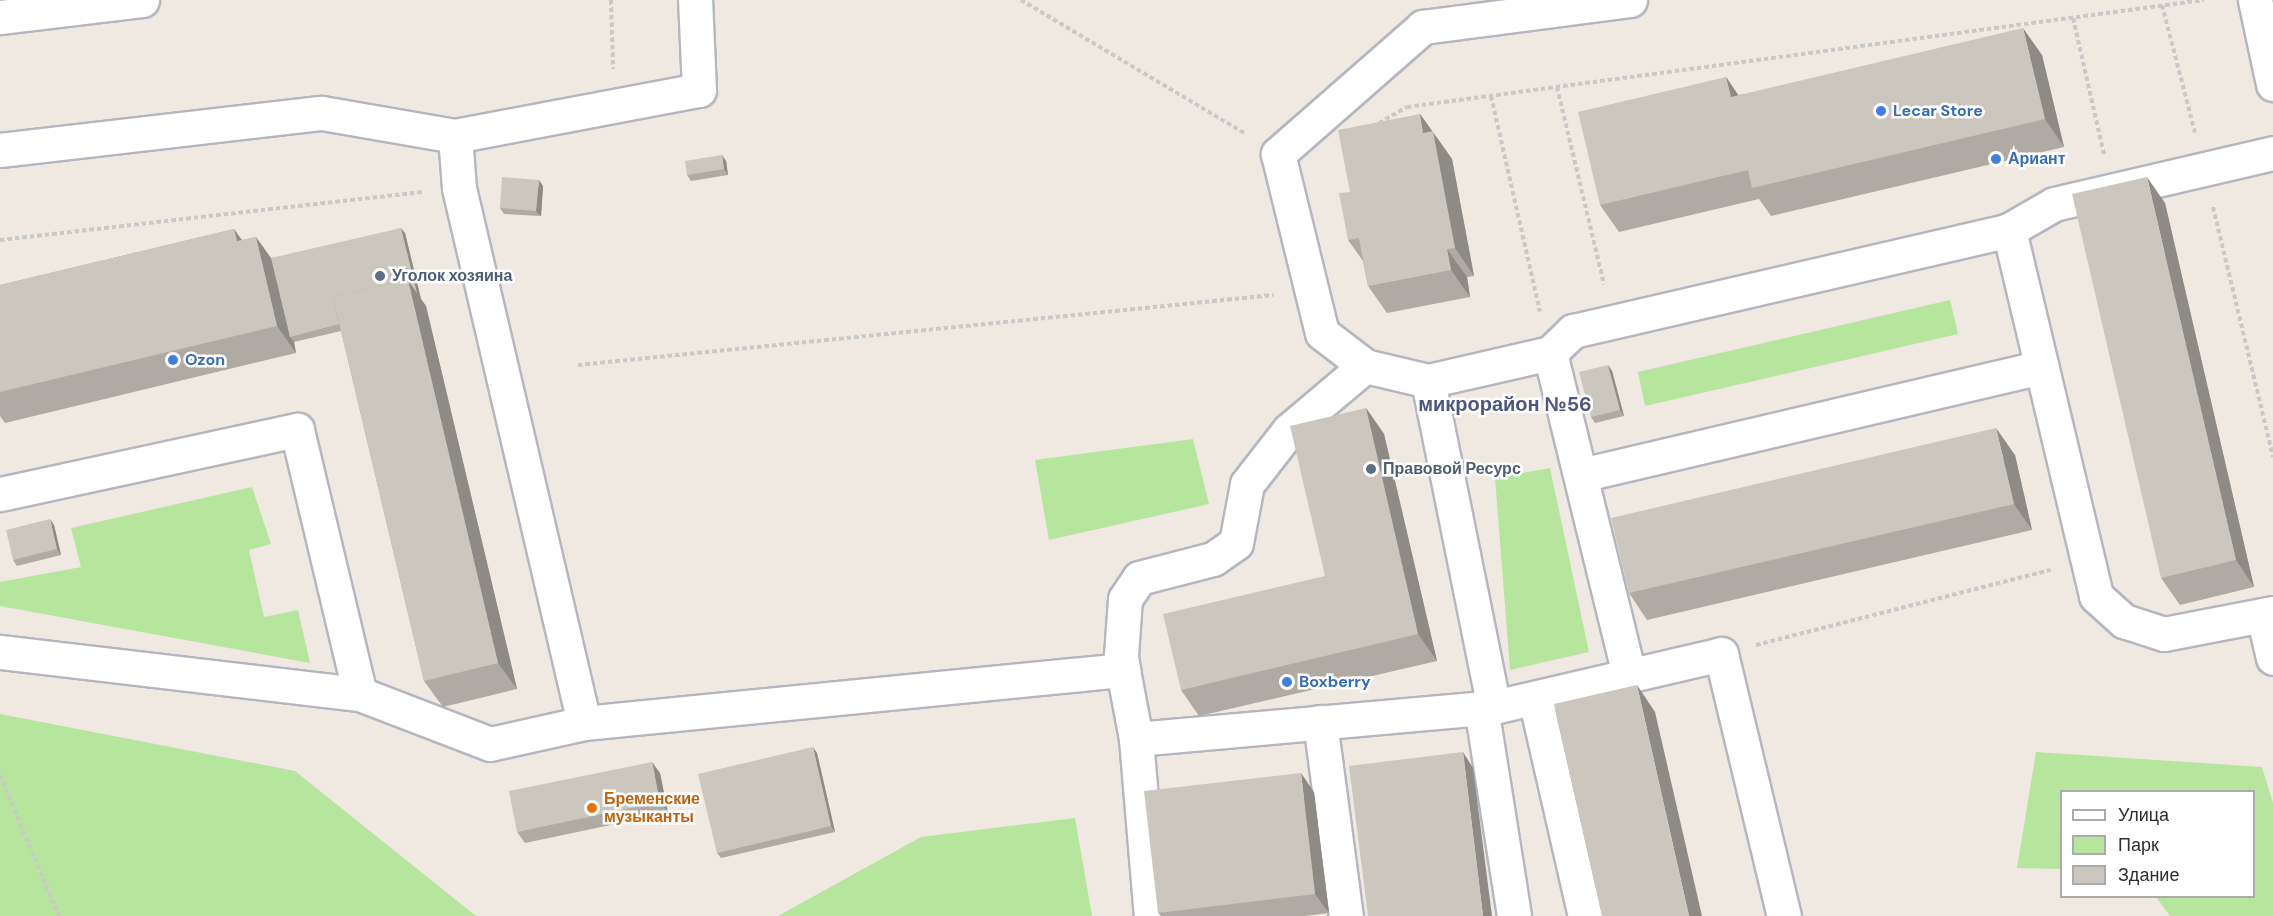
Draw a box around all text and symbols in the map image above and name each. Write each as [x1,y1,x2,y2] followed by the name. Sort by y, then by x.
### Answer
[1893,101,1983,121] place label: Lecar Store
[1874,104,1888,118] marker: Lecar Store
[2008,149,2066,169] place label: Ариант
[1989,152,2003,166] marker: Ариант
[392,266,512,286] place label: Уголок хозяина
[373,269,387,283] marker: Уголок хозяина
[185,350,225,370] place label: Ozon
[166,353,180,367] marker: Ozon
[1418,392,1592,416] district label: микрорайон №56
[1383,459,1521,479] place label: Правовой Ресурс
[1364,462,1378,476] marker: Правовой Ресурс
[1299,672,1371,692] place label: Boxberry
[1280,675,1294,689] marker: Boxberry
[604,789,700,827] place label: Бременские музыканты
[2060,790,2255,898] legend
[585,801,599,815] marker: Бременские музыканты
[2118,803,2169,827] text: Улица
[2118,833,2159,857] text: Парк
[2118,863,2179,887] text: Здание

